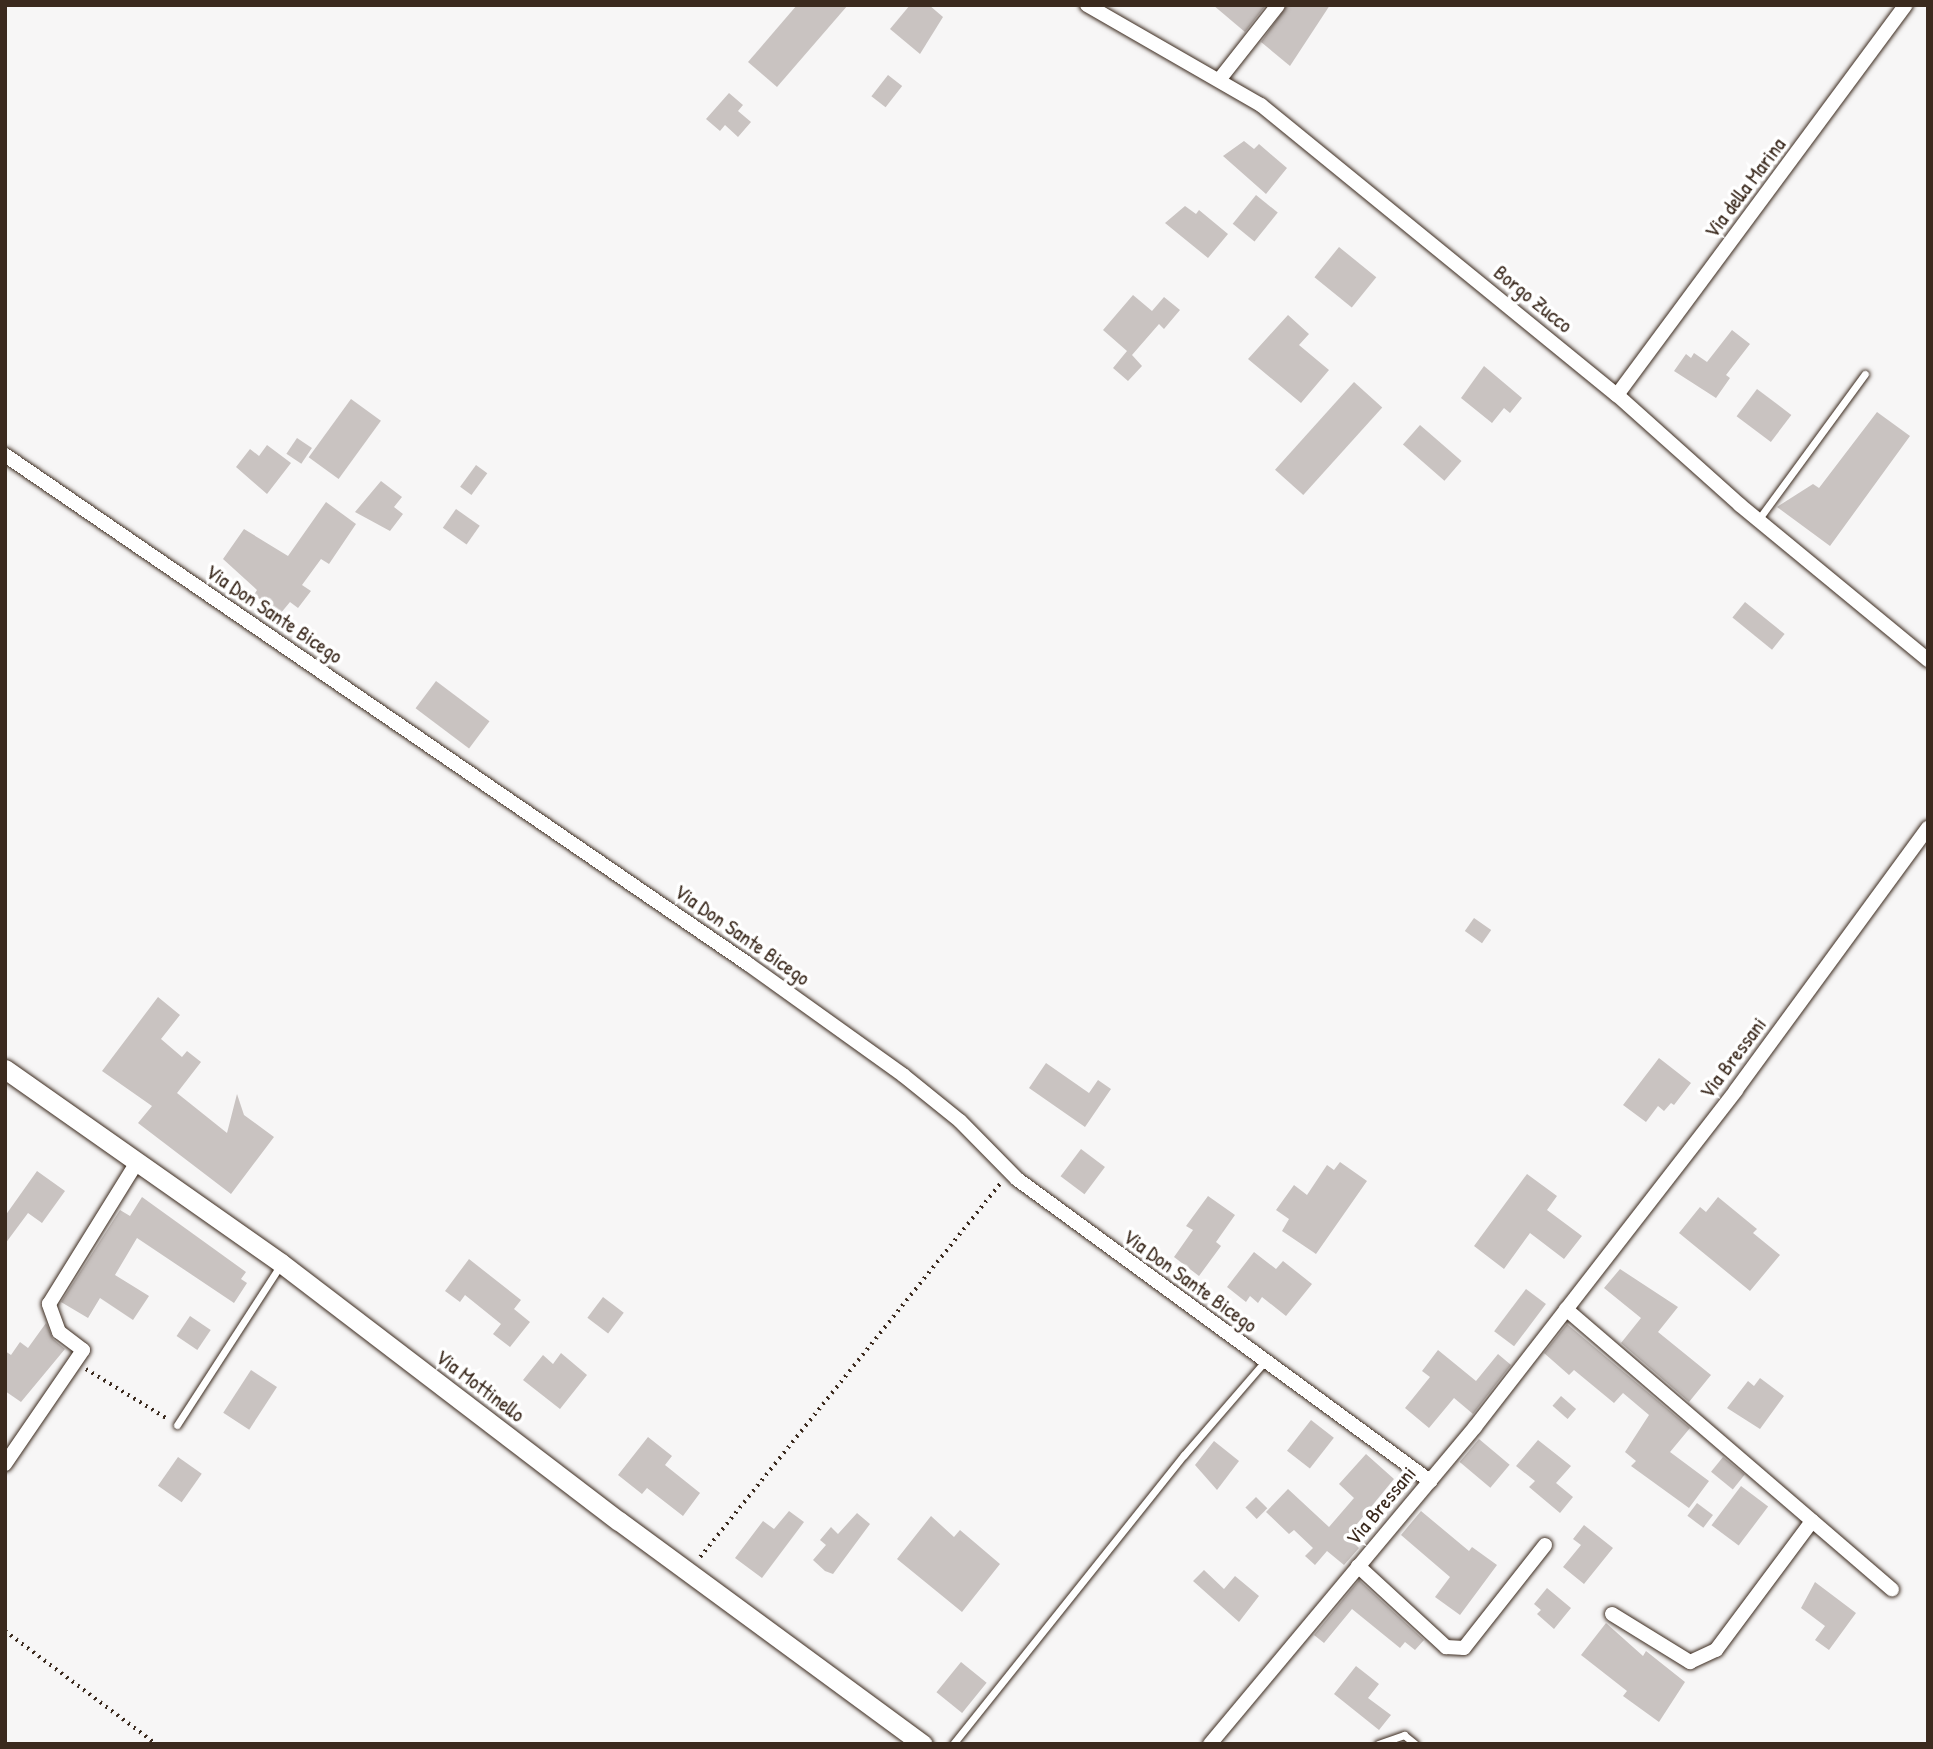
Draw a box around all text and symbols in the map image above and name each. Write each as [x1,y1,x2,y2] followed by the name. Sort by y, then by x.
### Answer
[1699,133,1791,243] street label: Via della Marina
[1489,260,1577,338] street label: Borgo Zucco
[201,559,347,669] street label: Via Don Sante Bicego
[669,879,815,991] street label: Via Don Sante Bicego
[1694,1012,1772,1104] street label: Via Bressani
[1118,1224,1262,1338] street label: Via Don Sante Bicego
[430,1344,530,1428] street label: Via Mottinello
[1341,1461,1421,1551] street label: Via Bressani

